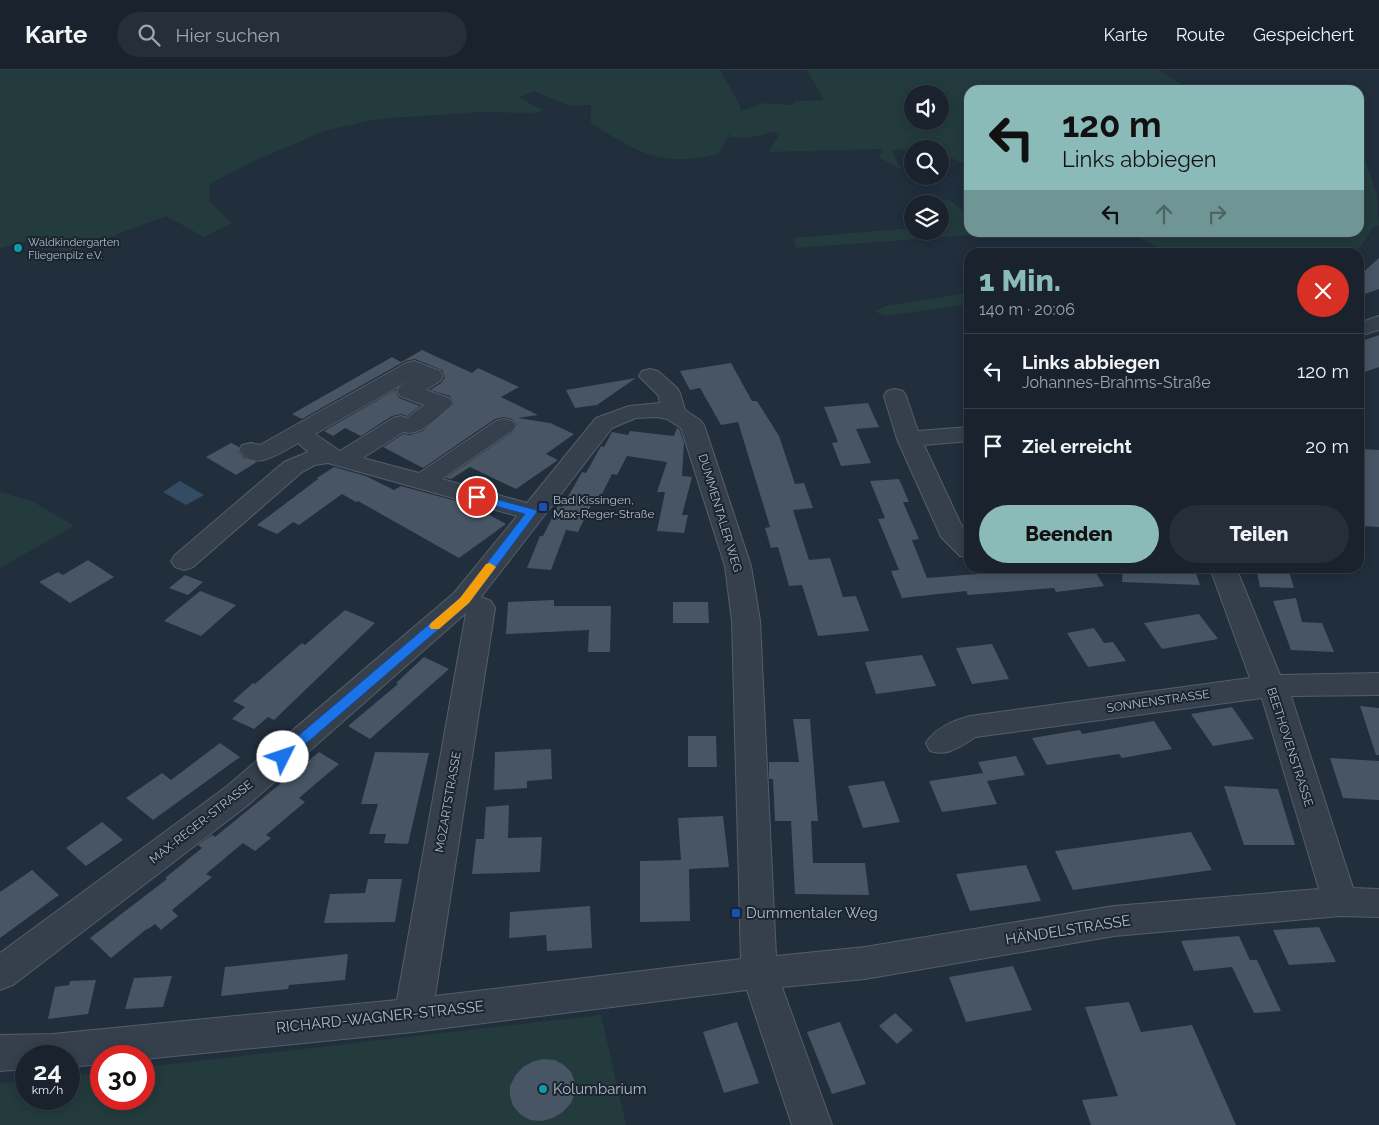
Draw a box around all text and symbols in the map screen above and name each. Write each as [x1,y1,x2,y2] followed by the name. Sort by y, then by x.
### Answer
[117,12,467,57] search box
[25,20,87,49] text: Karte
[135,21,163,49] icon: search
[175,24,280,46] text: Hier suchen
[1104,24,1148,45] text: Karte
[1176,24,1225,45] text: Route
[1253,24,1354,45] text: Gespeichert
[904,85,949,240] map controls
[904,85,949,130] button: sound
[1062,104,1162,145] text: 120 m
[979,105,1044,170] icon: left
[904,140,949,185] button: search
[1062,146,1217,172] text: Links abbiegen
[904,195,949,240] button: layers
[1097,200,1125,228] icon: left
[1150,200,1178,228] icon: ahead
[1203,200,1231,228] icon: right
[28,236,120,262] place label: Waldkindergarten Fliegenpilz e.V.
[12,242,24,254] marker: Waldkindergarten Fliegenpilz e.V.
[979,263,1061,298] text: 1 Min.
[1297,265,1349,317] button: close
[979,300,1075,319] text: 140 m · 20:06
[1022,351,1160,373] text: Links abbiegen
[979,357,1007,385] icon: left
[1297,360,1349,382] text: 120 m
[1022,373,1211,392] text: Johannes-Brahms-Straße
[979,432,1007,460] icon: arrive
[1022,435,1132,457] text: Ziel erreicht
[1305,435,1349,457] text: 20 m
[695,452,745,574] street label: DUMMENTALER WEG
[456,476,498,518] pin
[463,483,491,511] icon: arrive
[553,493,654,521] place label: Bad Kissingen, Max-Reger-Straße
[537,501,549,513] marker: Bad Kissingen, Max-Reger-Straße
[979,505,1159,563] button: Beenden
[1169,505,1349,563] button: Teilen
[1264,686,1316,808] street label: BEETHOVENSTRASSE
[1106,687,1210,715] street label: SONNENSTRASSE
[256,730,308,782] position arrow
[432,750,464,854] street label: MOZARTSTRASSE
[147,777,255,867] street label: MAX-REGER-STRASSE
[746,904,878,922] place label: Dummentaler Weg
[730,907,742,919] marker: Dummentaler Weg
[1004,910,1132,949] street label: HÄNDELSTRASSE
[275,997,485,1037] street label: RICHARD-WAGNER-STRASSE
[90,1045,155,1110] speed limit sign: 30
[33,1056,62,1086] text: 24
[553,1080,647,1098] place label: Kolumbarium
[32,1083,63,1097] text: km/h
[537,1083,549,1095] marker: Kolumbarium

